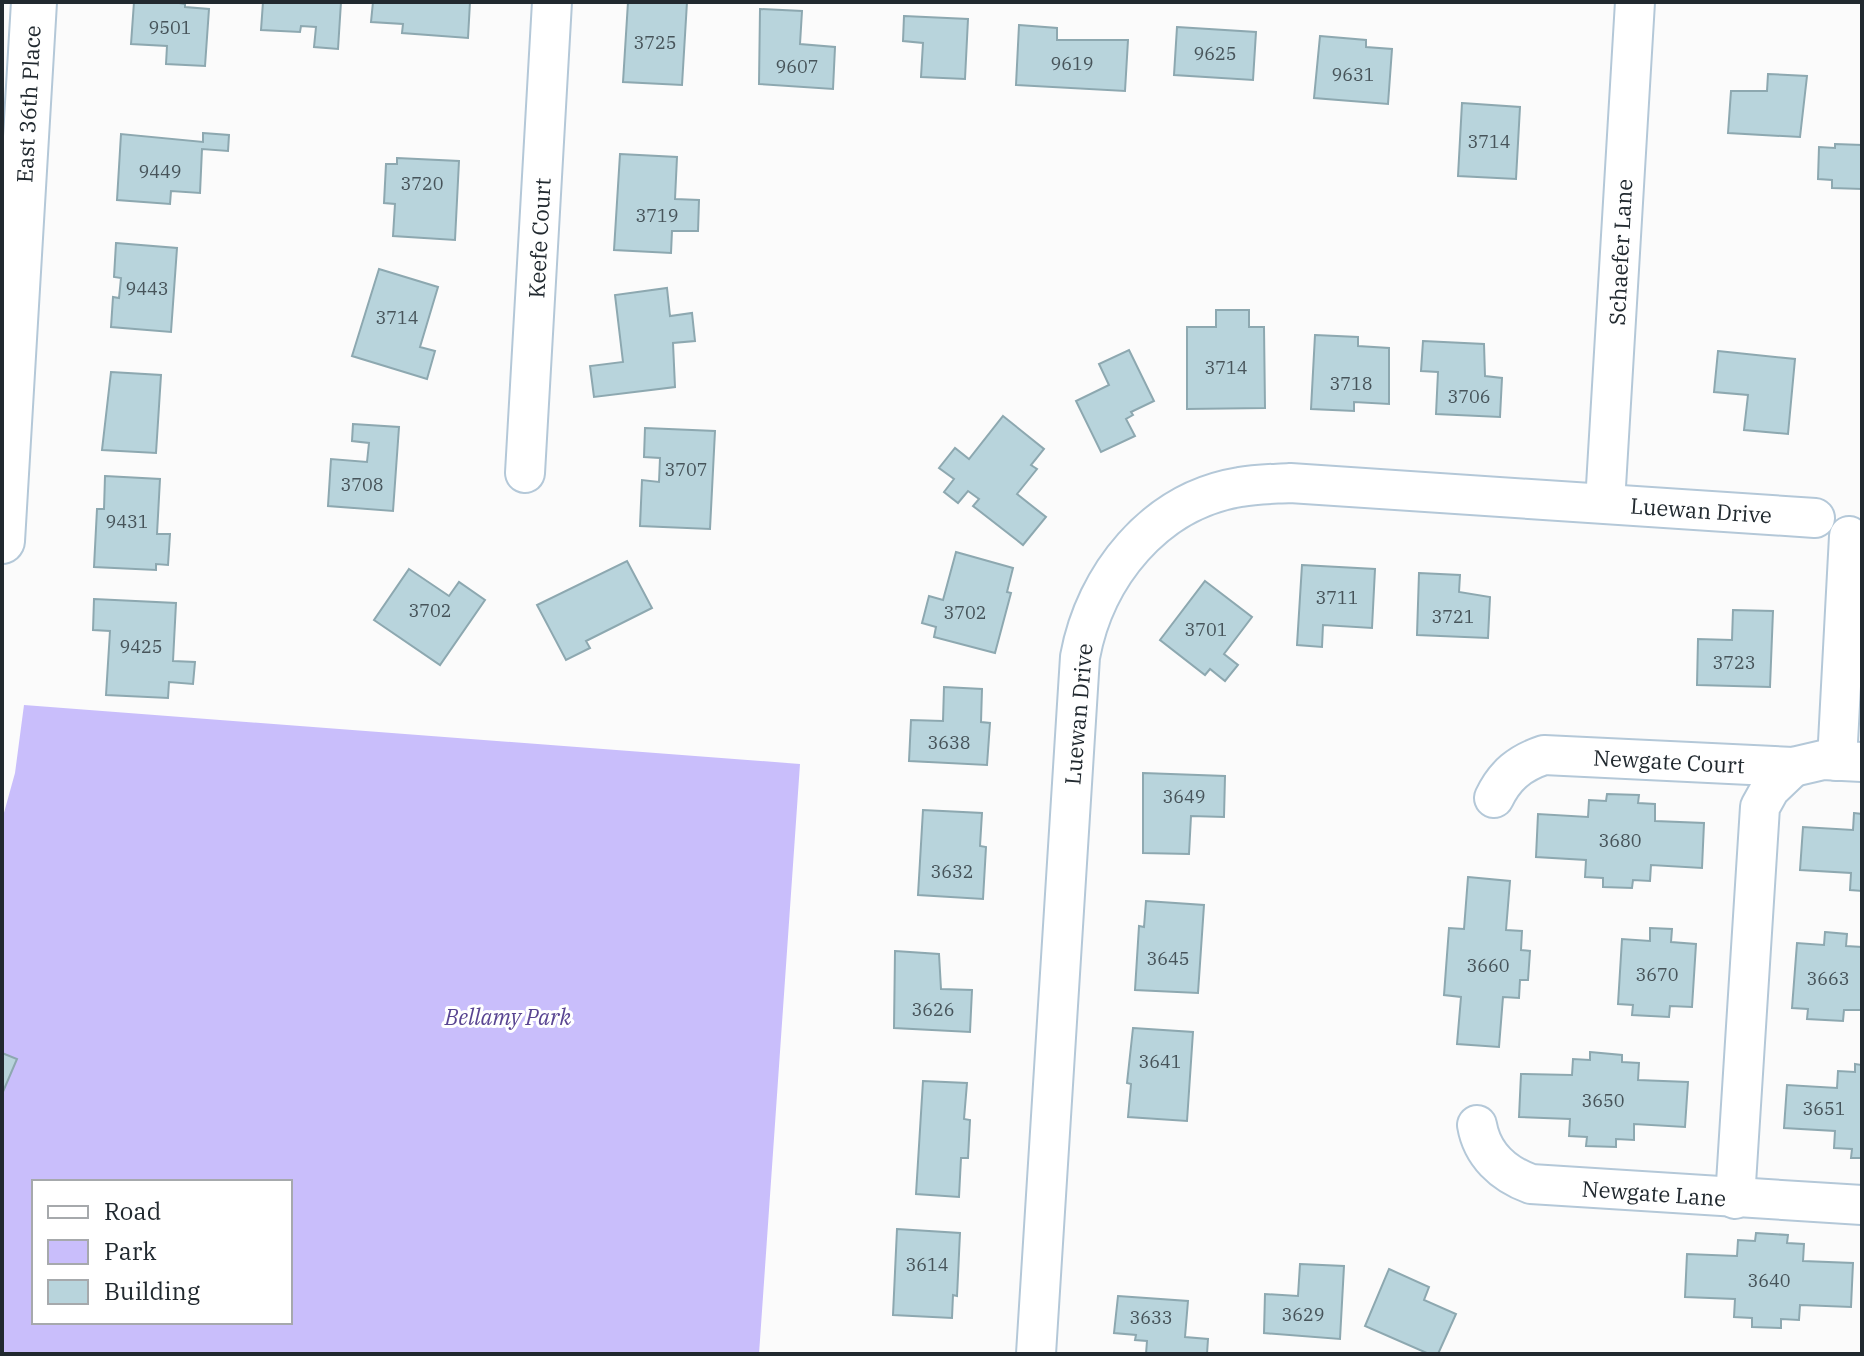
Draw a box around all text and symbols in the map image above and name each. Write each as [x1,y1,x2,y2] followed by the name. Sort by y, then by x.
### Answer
[148,16,192,39] house number: 9501
[9,24,47,184] street label: East 36th Place
[633,31,677,54] house number: 3725
[1193,42,1237,65] house number: 9625
[1050,52,1094,75] house number: 9619
[775,55,819,78] house number: 9607
[1331,63,1375,86] house number: 9631
[1467,130,1511,153] house number: 3714
[138,160,182,183] house number: 9449
[400,172,444,195] house number: 3720
[521,177,557,299] street label: Keefe Court
[1602,178,1638,326] street label: Schaefer Lane
[635,204,679,227] house number: 3719
[125,277,169,300] house number: 9443
[375,306,419,329] house number: 3714
[1204,356,1248,379] house number: 3714
[1329,372,1373,395] house number: 3718
[1447,385,1491,408] house number: 3706
[664,458,708,481] house number: 3707
[340,473,384,496] house number: 3708
[1629,491,1773,529] street label: Luewan Drive
[105,510,149,533] house number: 9431
[1315,586,1359,609] house number: 3711
[408,599,452,622] house number: 3702
[943,601,987,624] house number: 3702
[1431,605,1475,628] house number: 3721
[1184,618,1228,641] house number: 3701
[119,635,163,658] house number: 9425
[1057,642,1099,786] street label: Luewan Drive
[1712,651,1756,674] house number: 3723
[927,731,971,754] house number: 3638
[1592,743,1746,779] street label: Newgate Court
[1162,785,1206,808] house number: 3649
[1598,829,1642,852] house number: 3680
[930,860,974,883] house number: 3632
[1146,947,1190,970] house number: 3645
[1466,954,1510,977] house number: 3660
[1635,963,1679,986] house number: 3670
[1806,967,1850,990] house number: 3663
[911,998,955,1021] house number: 3626
[444,1002,572,1031] park label: Bellamy Park
[1138,1050,1182,1073] house number: 3641
[1581,1089,1625,1112] house number: 3650
[1802,1097,1846,1120] house number: 3651
[1581,1173,1727,1213] street label: Newgate Lane
[32,1180,292,1324] legend
[104,1195,161,1227] text: Road
[104,1235,156,1267] text: Park
[905,1253,949,1276] house number: 3614
[1747,1269,1791,1292] house number: 3640
[104,1275,200,1307] text: Building
[1281,1303,1325,1326] house number: 3629
[1129,1306,1173,1329] house number: 3633

